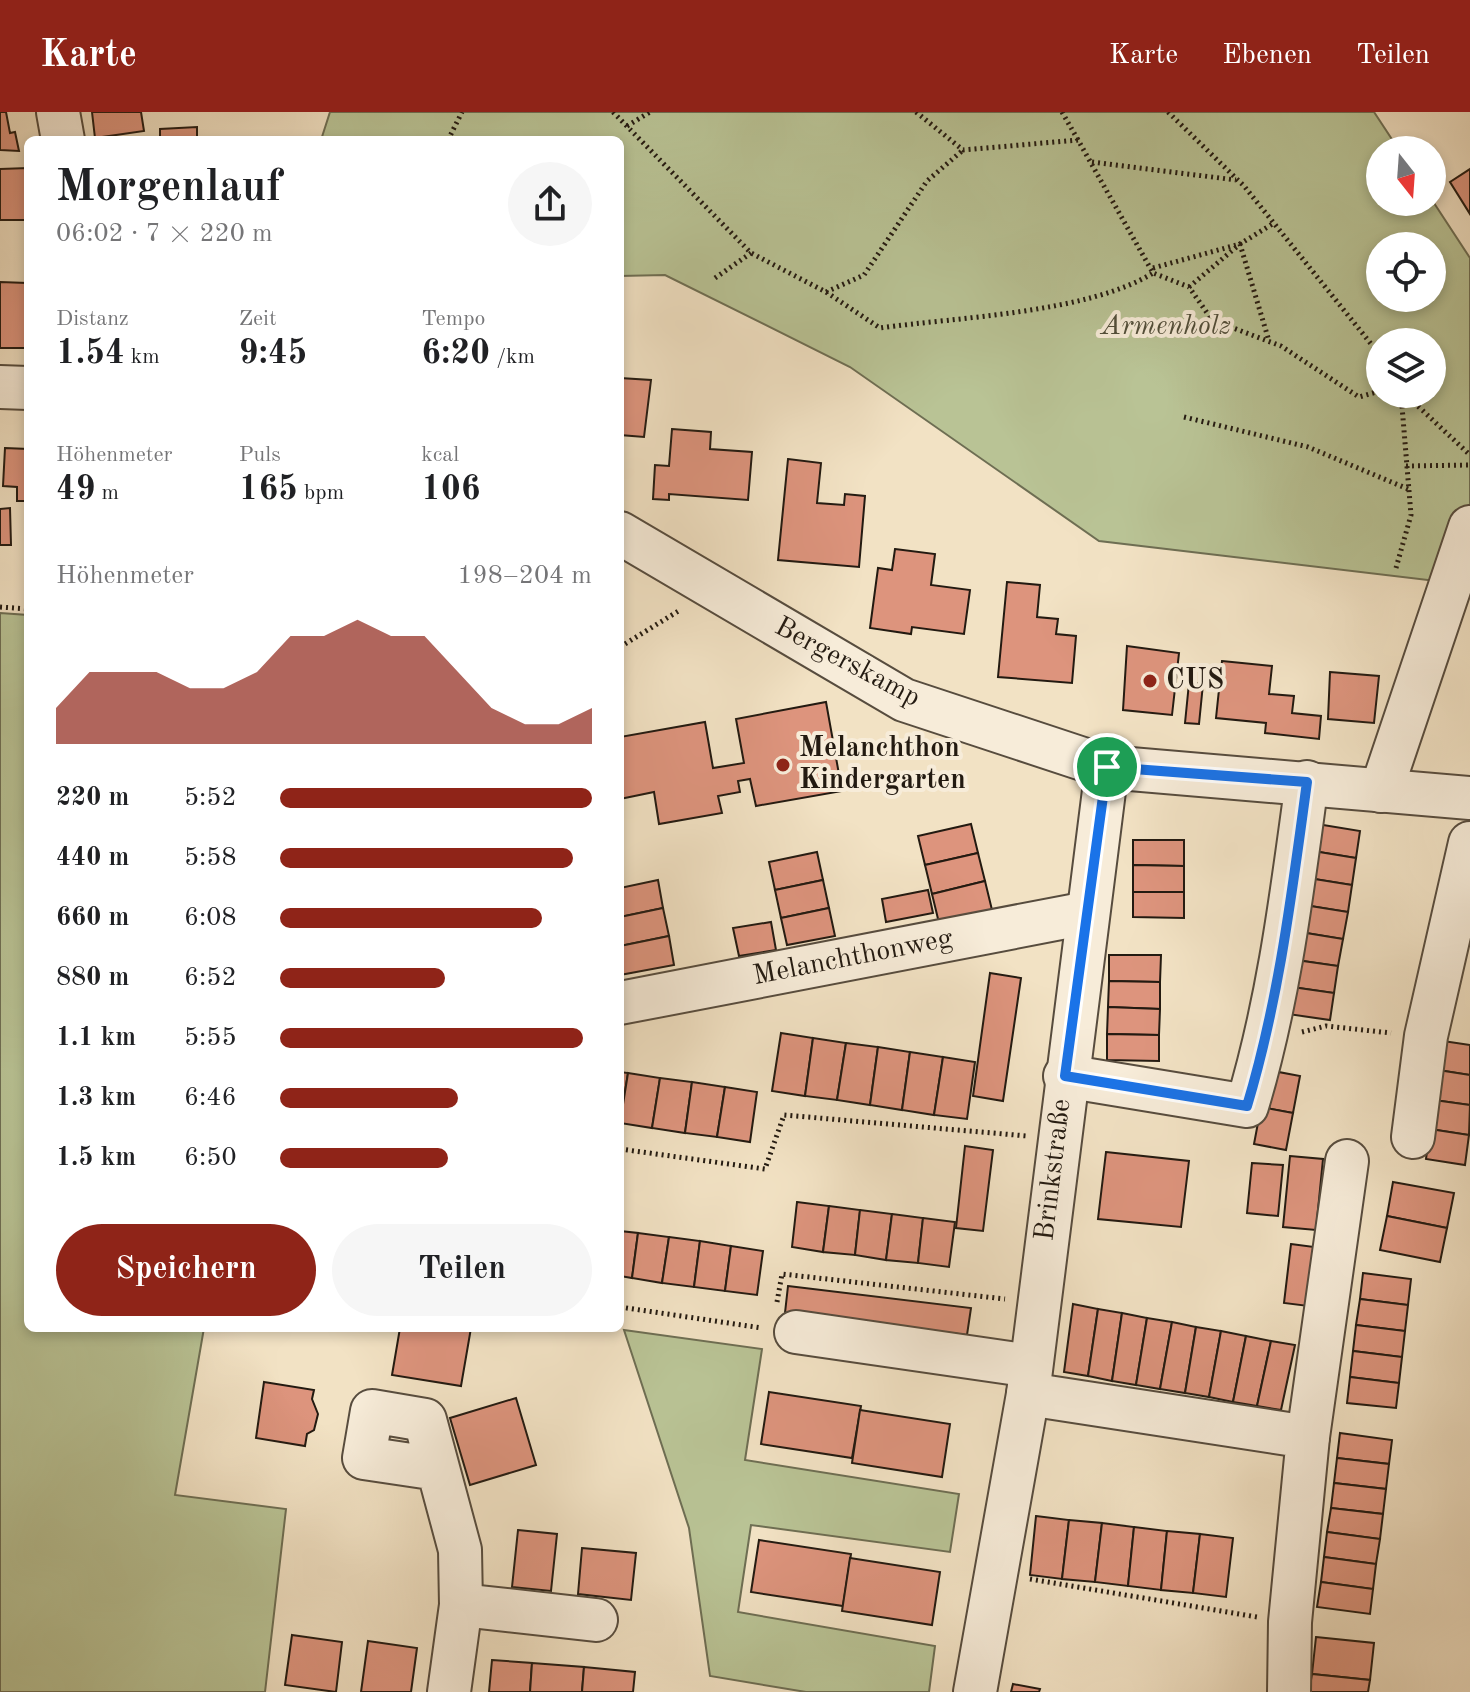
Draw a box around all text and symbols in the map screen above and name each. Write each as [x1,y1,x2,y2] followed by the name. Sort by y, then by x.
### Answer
[40,37,137,75] text: Karte
[1109,42,1178,70] text: Karte
[1222,42,1312,70] text: Ebenen
[1356,42,1430,70] text: Teilen
[1366,136,1446,216] north arrow
[1366,136,1446,408] map controls
[508,162,592,246] button: share
[56,166,282,210] text: Morgenlauf
[56,221,273,247] text: 06:02 · 7 × 220 m
[1366,232,1446,312] button: locate
[56,308,129,330] text: Distanz
[239,308,277,330] text: Zeit
[421,308,485,330] text: Tempo
[1099,313,1231,341] park label: Armenholz
[1366,328,1446,408] button: layers
[56,337,125,371] text: 1.54
[239,337,307,371] text: 9:45
[421,337,490,371] text: 6:20
[125,346,160,368] text: km
[490,346,535,368] text: /km
[56,444,173,466] text: Höhenmeter
[239,444,281,466] text: Puls
[421,444,459,466] text: kcal
[56,473,95,507] text: 49
[239,473,298,507] text: 165
[421,473,481,507] text: 106
[95,482,119,504] text: m
[298,482,344,504] text: bpm
[56,563,194,589] text: Höhenmeter
[457,563,592,589] text: 198–204 m
[770,613,924,713] street label: Bergerskamp
[1166,667,1224,695] place label: CUS
[1141,672,1159,690] marker: CUS
[1073,733,1141,801] pin
[799,735,966,795] place label: Melanchthon Kindergarten
[1085,745,1129,789] icon: arrive
[774,756,792,774] marker: Melanchthon Kindergarten
[56,785,129,811] text: 220 m
[184,785,237,811] text: 5:52
[56,845,129,871] text: 440 m
[184,845,237,871] text: 5:58
[56,905,129,931] text: 660 m
[184,905,237,931] text: 6:08
[751,925,955,991] street label: Melanchthonweg
[56,965,129,991] text: 880 m
[184,965,237,991] text: 6:52
[56,1025,136,1051] text: 1.1 km
[184,1025,237,1051] text: 5:55
[56,1085,136,1111] text: 1.3 km
[184,1085,237,1111] text: 6:46
[1031,1097,1077,1243] street label: Brinkstraße
[56,1145,136,1171] text: 1.5 km
[184,1145,237,1171] text: 6:50
[56,1224,316,1316] button: Speichern
[332,1224,592,1316] button: Teilen

